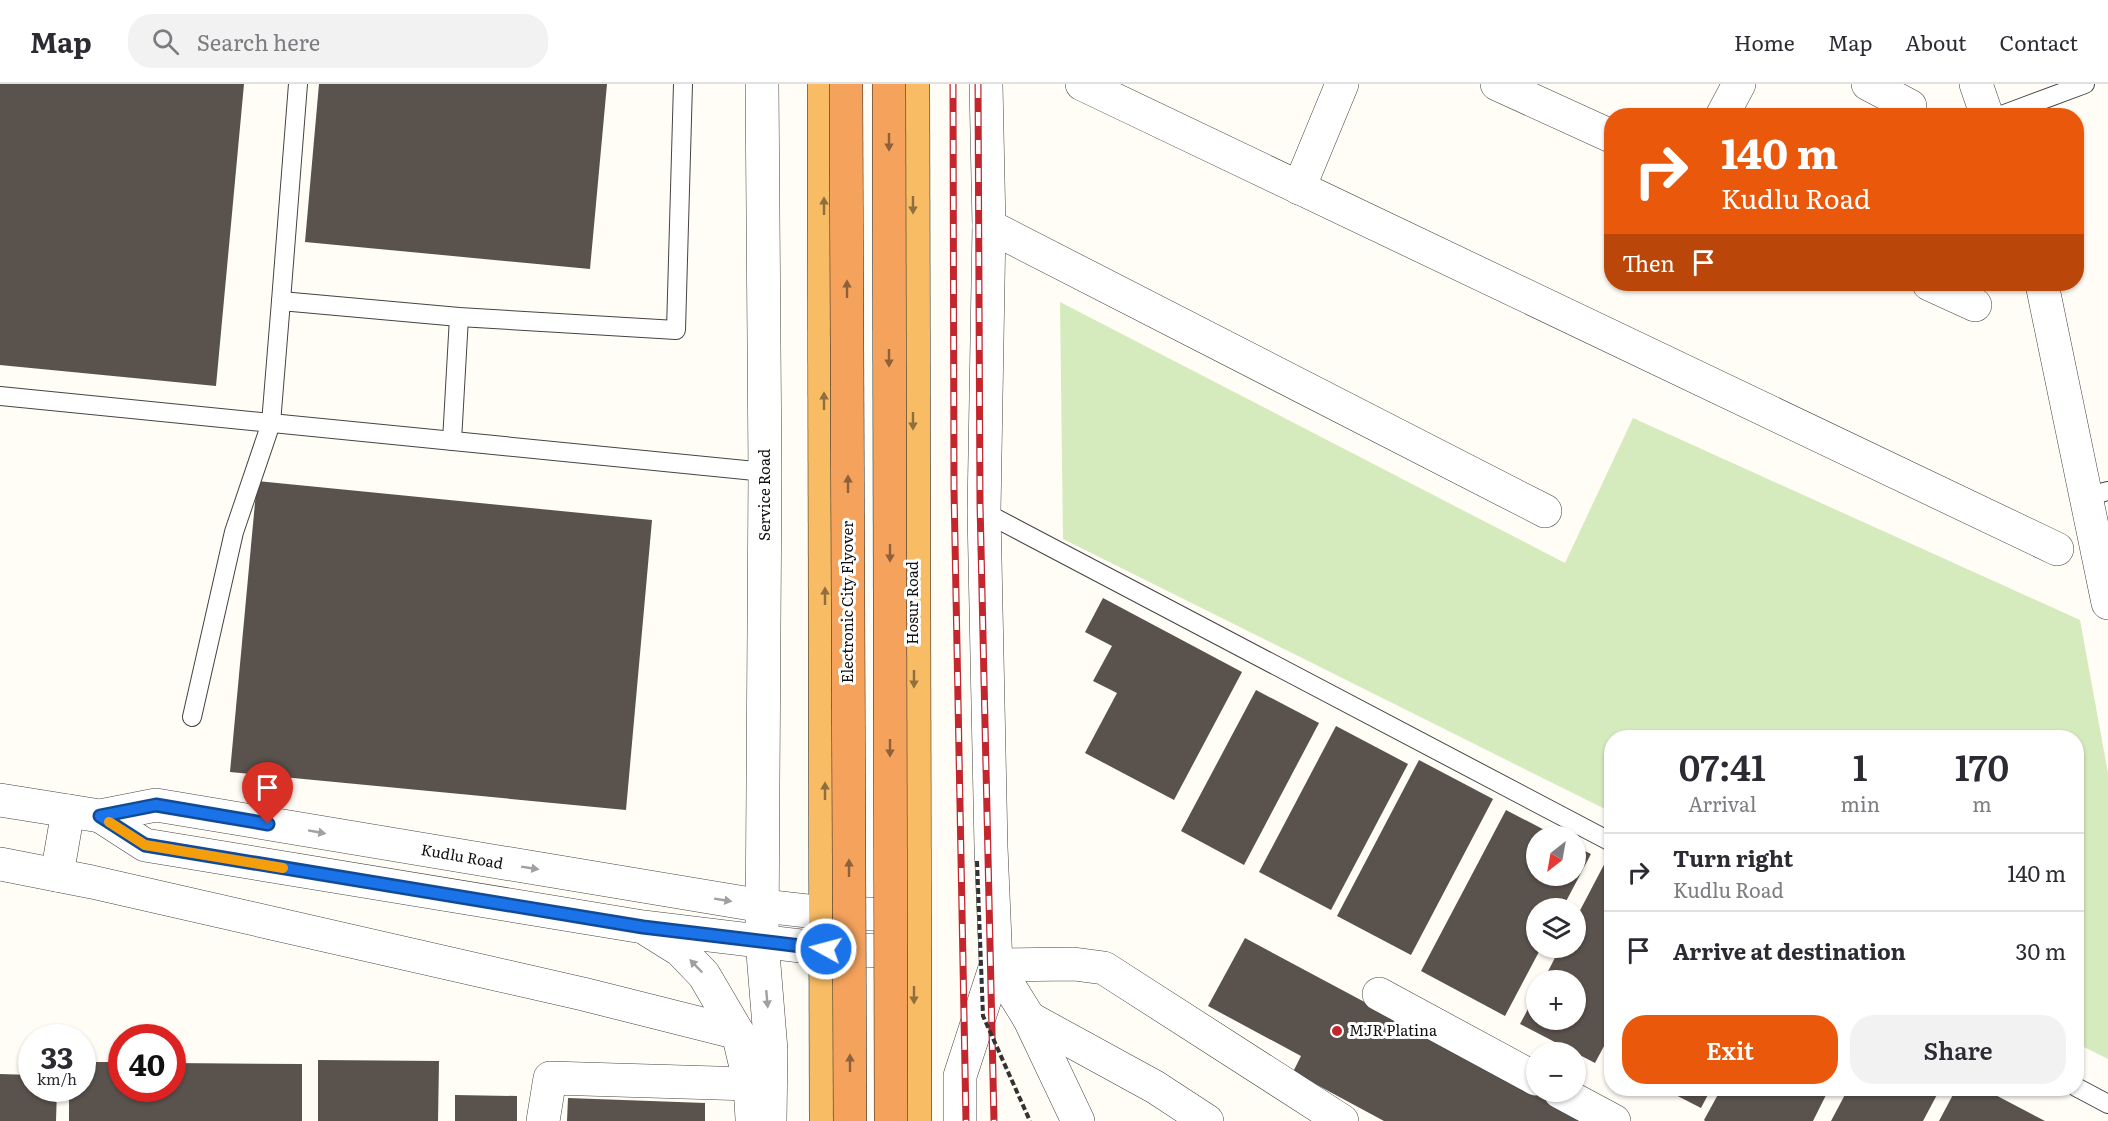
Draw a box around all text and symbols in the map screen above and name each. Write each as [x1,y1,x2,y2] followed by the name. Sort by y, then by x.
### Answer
[128,14,548,68] search box
[30,20,92,62] text: Map
[149,25,182,58] icon: search
[197,25,320,58] text: Search here
[1734,26,1795,57] text: Home
[1828,26,1872,57] text: Map
[1905,26,1967,57] text: About
[2000,26,2078,57] text: Contact
[1721,120,1838,182] text: 140 m
[1622,132,1700,210] icon: right
[884,133,894,152] one-way arrow
[1721,177,1870,217] text: Kudlu Road
[908,196,918,215] one-way arrow
[819,197,829,216] one-way arrow
[1622,246,1675,279] text: Then
[1687,246,1720,279] icon: arrive
[842,279,852,298] one-way arrow
[884,349,894,368] one-way arrow
[819,392,829,411] one-way arrow
[908,412,918,431] one-way arrow
[752,449,775,541] street label: Service Road
[843,474,853,493] one-way arrow
[835,521,858,683] street label: Electronic City Flyover
[885,544,895,563] one-way arrow
[900,561,923,645] street label: Hosur Road
[820,587,830,606] one-way arrow
[909,670,918,689] one-way arrow
[885,739,895,758] one-way arrow
[1679,739,1766,792] text: 07:41
[1853,739,1868,792] text: 1
[1955,739,2009,792] text: 170
[242,762,293,824] pin
[251,771,284,804] icon: arrive
[820,782,830,801] one-way arrow
[1688,788,1756,818] text: Arrival
[1841,788,1880,818] text: min
[1972,788,1992,818] text: m
[1526,826,1586,886] north arrow
[1526,826,1586,1102] map controls
[308,828,327,837] one-way arrow
[419,837,505,874] street label: Kudlu Road
[1673,841,1793,874] text: Turn right
[1622,856,1655,889] icon: right
[2007,856,2066,889] text: 140 m
[844,858,854,877] one-way arrow
[521,864,540,873] one-way arrow
[1673,874,1784,904] text: Kudlu Road
[713,895,732,904] one-way arrow
[1526,898,1586,958] button: layers
[794,917,858,981] position arrow
[1622,934,1655,967] icon: arrive
[1673,934,1906,967] text: Arrive at destination
[2016,934,2066,967] text: 30 m
[690,959,703,974] one-way arrow
[1526,970,1586,1030] button: +
[909,985,919,1004] one-way arrow
[762,990,772,1009] one-way arrow
[1622,1015,1838,1084] button: Exit
[1850,1015,2066,1084] button: Share
[1349,1018,1438,1041] place label: MJR Platina
[108,1024,186,1102] speed limit sign: 40
[1330,1024,1344,1038] marker: MJR Platina
[41,1034,73,1078] text: 33
[1526,1042,1586,1102] button: −
[845,1053,855,1072] one-way arrow
[37,1067,77,1090] text: km/h

